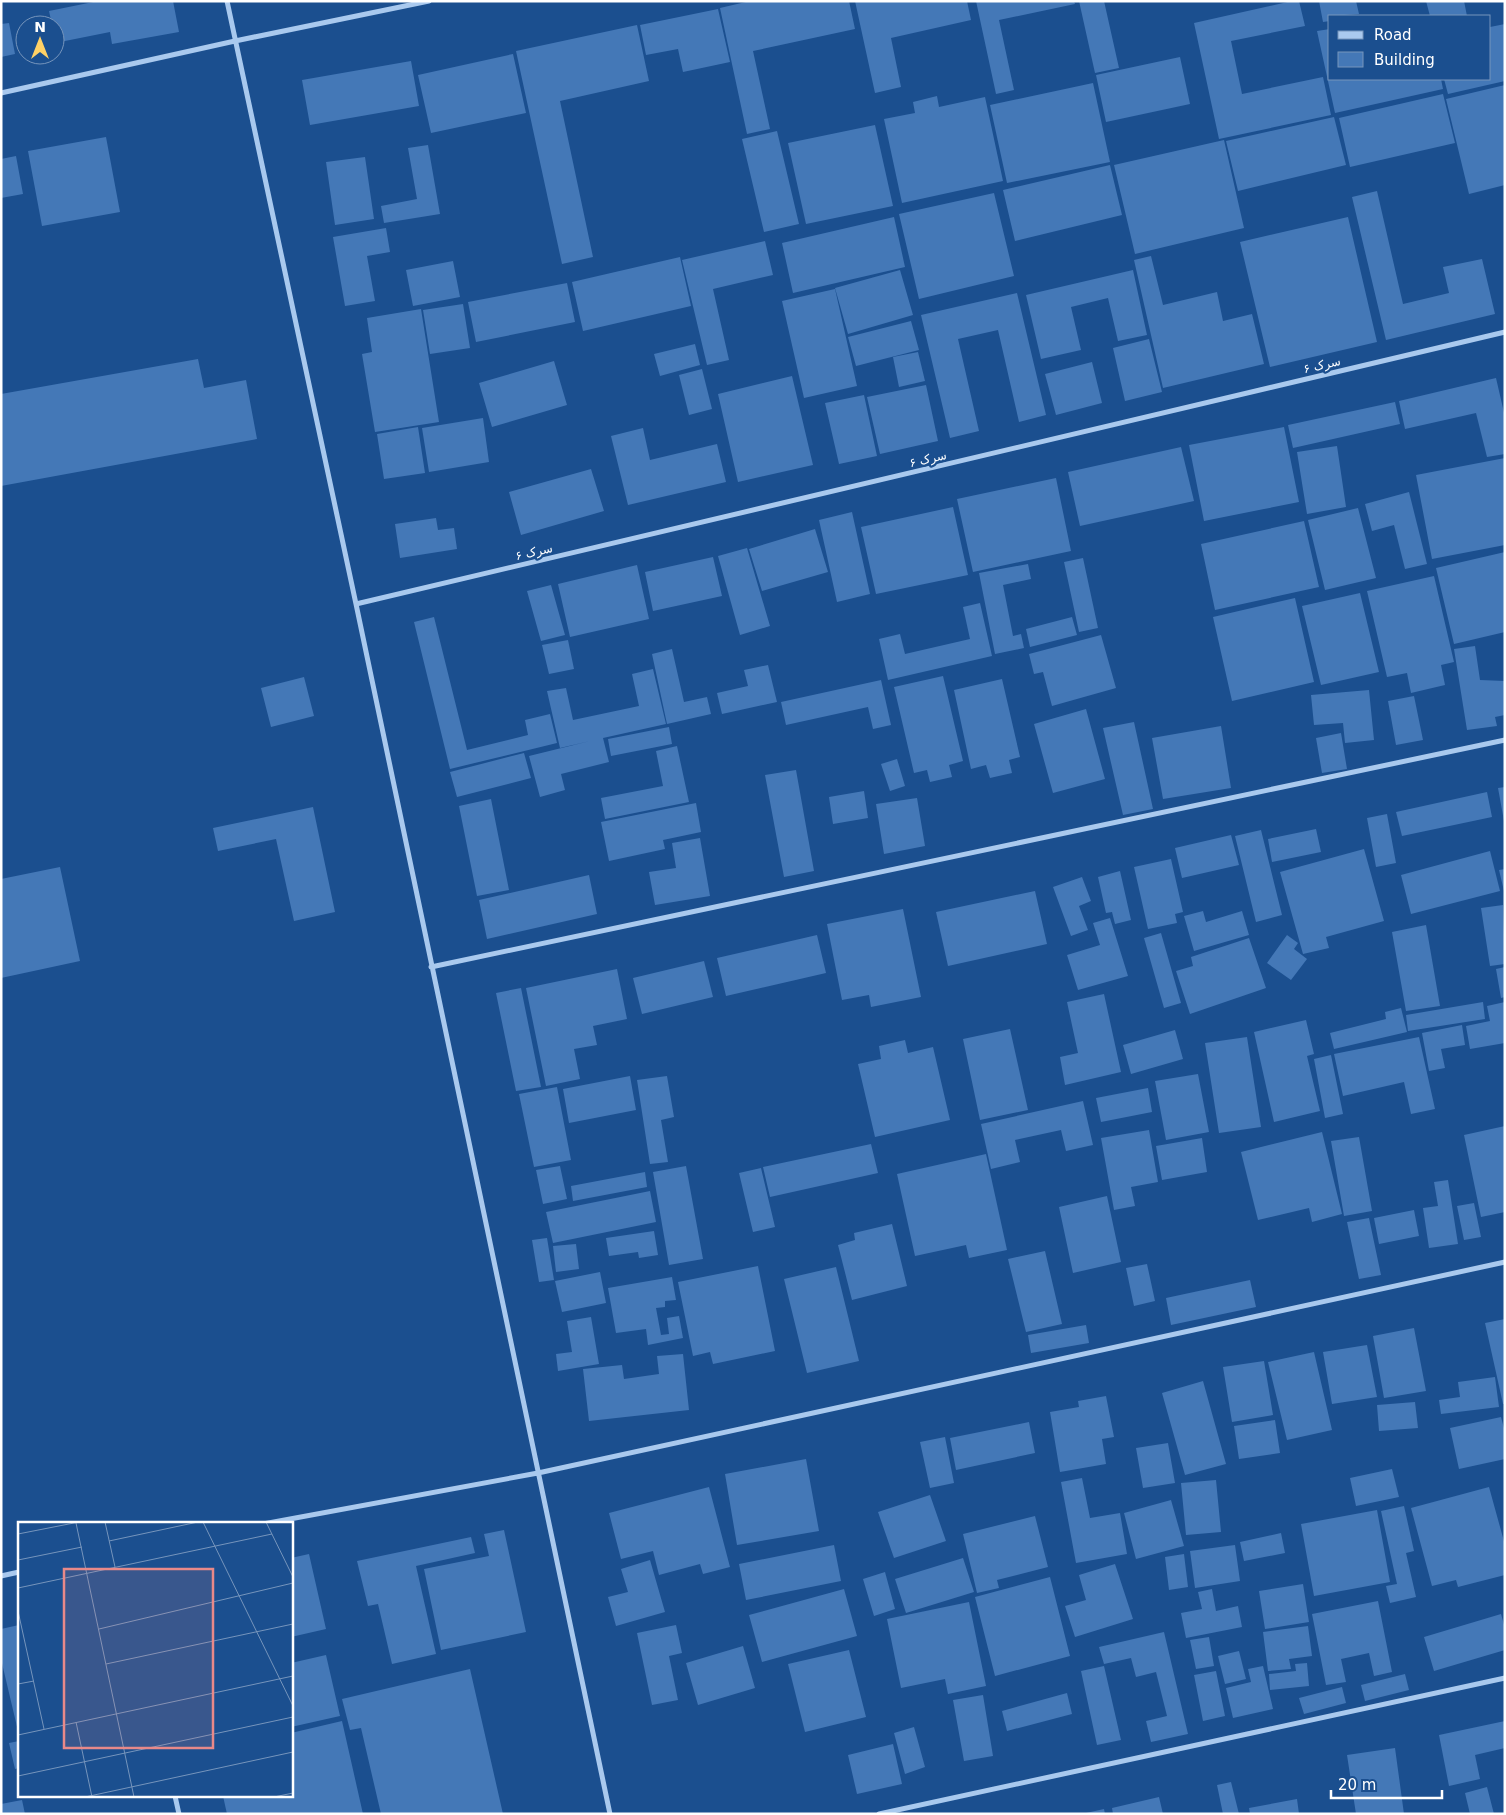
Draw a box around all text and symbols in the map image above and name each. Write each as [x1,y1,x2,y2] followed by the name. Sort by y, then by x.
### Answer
[15,15,65,65] north arrow
[1328,15,1491,80] legend
[34,19,46,35] text: N
[1374,26,1412,44] text: Road
[1374,51,1435,69] text: Building
[1302,354,1342,377] street label: سرک ۶
[908,448,948,471] street label: سرک ۶
[514,541,554,564] street label: سرک ۶
[18,1522,292,1798] inset map
[1331,1768,1442,1800] scale bar
[1338,1776,1376,1794] text: 20 m

